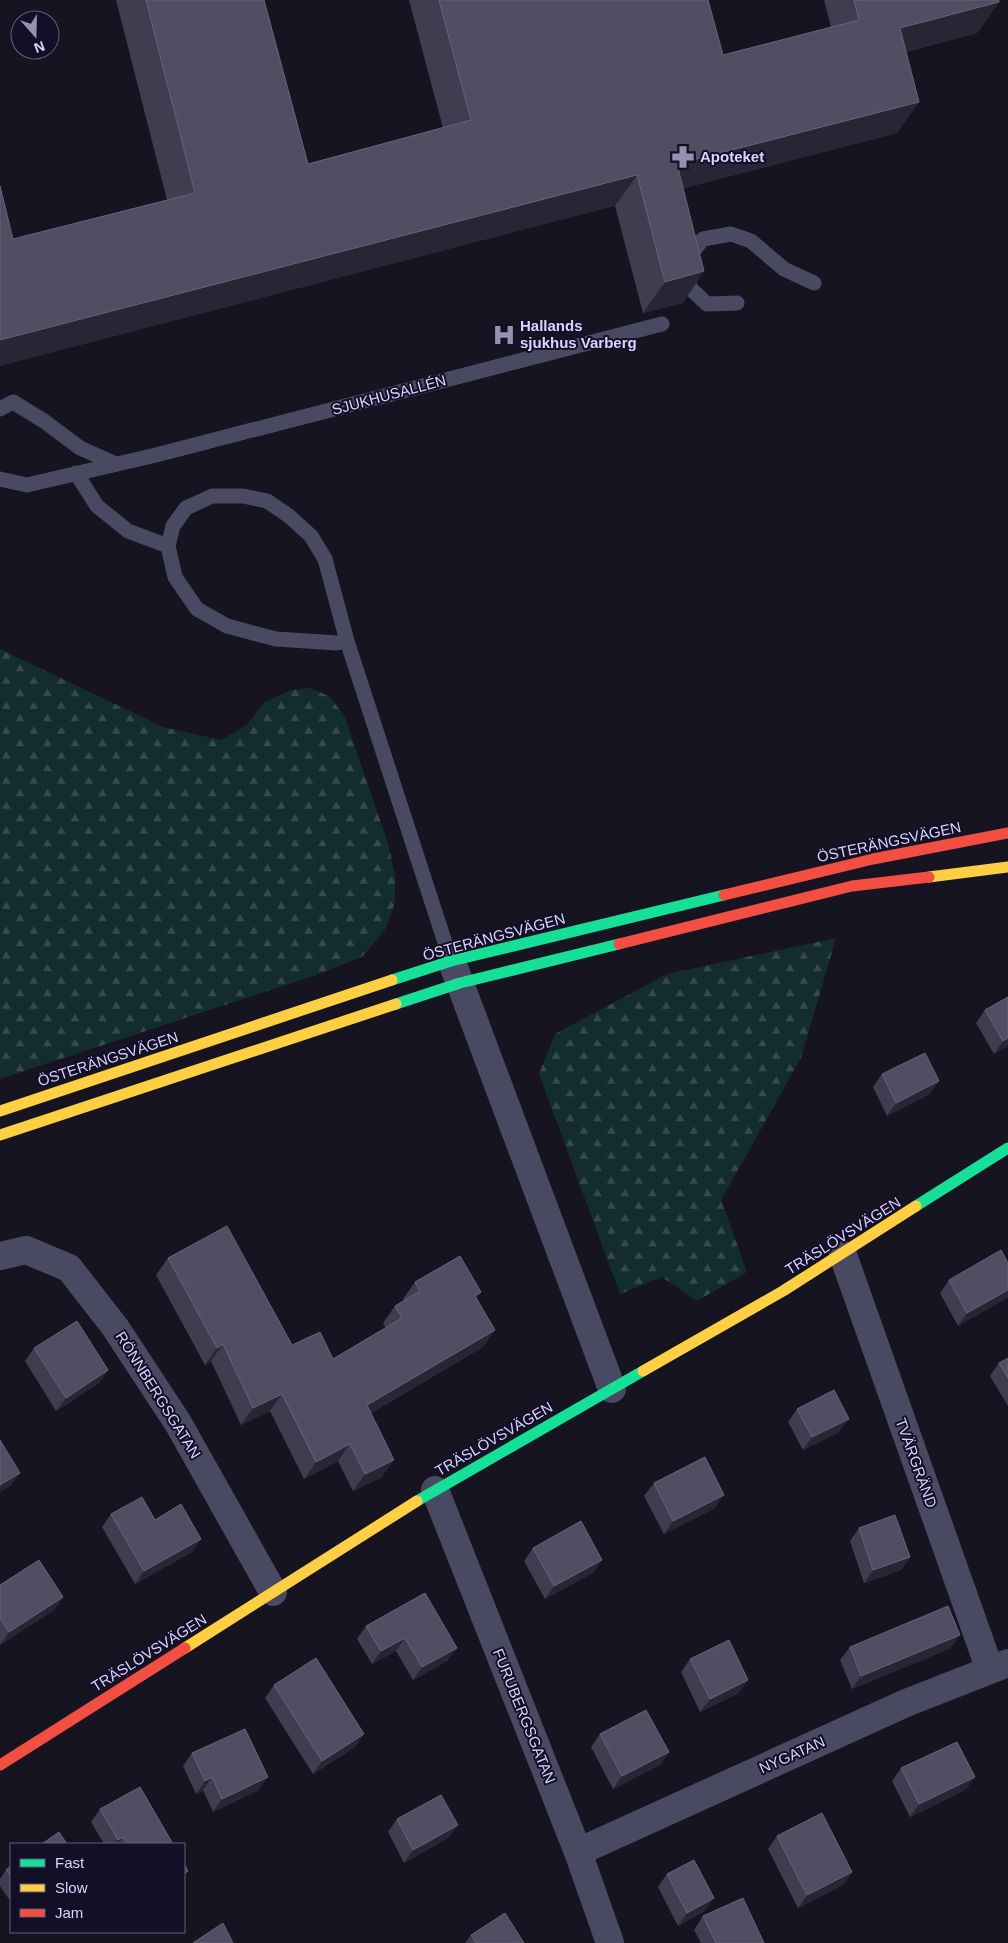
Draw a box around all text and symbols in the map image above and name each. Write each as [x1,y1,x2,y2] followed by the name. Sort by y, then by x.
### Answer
[10,10,60,60] north arrow
[32,38,47,56] text: N
[670,144,696,170] pharmacy icon: Apoteket
[700,148,764,165] place label: Apoteket
[520,317,637,351] place label: Hallands sjukhus Varberg
[491,322,517,348] hospital icon: Hallands sjukhus Varberg
[330,371,448,418] street label: SJUKHUSALLÉN
[815,818,962,865] street label: ÖSTERÄNGSVÄGEN
[421,909,567,964] street label: ÖSTERÄNGSVÄGEN
[35,1028,180,1089] street label: ÖSTERÄNGSVÄGEN
[782,1193,903,1278] street label: TRÄSLÖVSVÄGEN
[112,1328,204,1461] street label: RÖNNBERGSGATAN
[432,1398,555,1479] street label: TRÄSLÖVSVÄGEN
[892,1416,941,1510] street label: TVÄRGRÄND
[88,1610,209,1695] street label: TRÄSLÖVSVÄGEN
[490,1646,559,1786] street label: FURUBERGSGATAN
[756,1732,827,1777] street label: NYGATAN
[10,1843,185,1933] legend
[55,1854,85,1871] text: Fast
[55,1879,88,1896] text: Slow
[55,1904,83,1921] text: Jam

